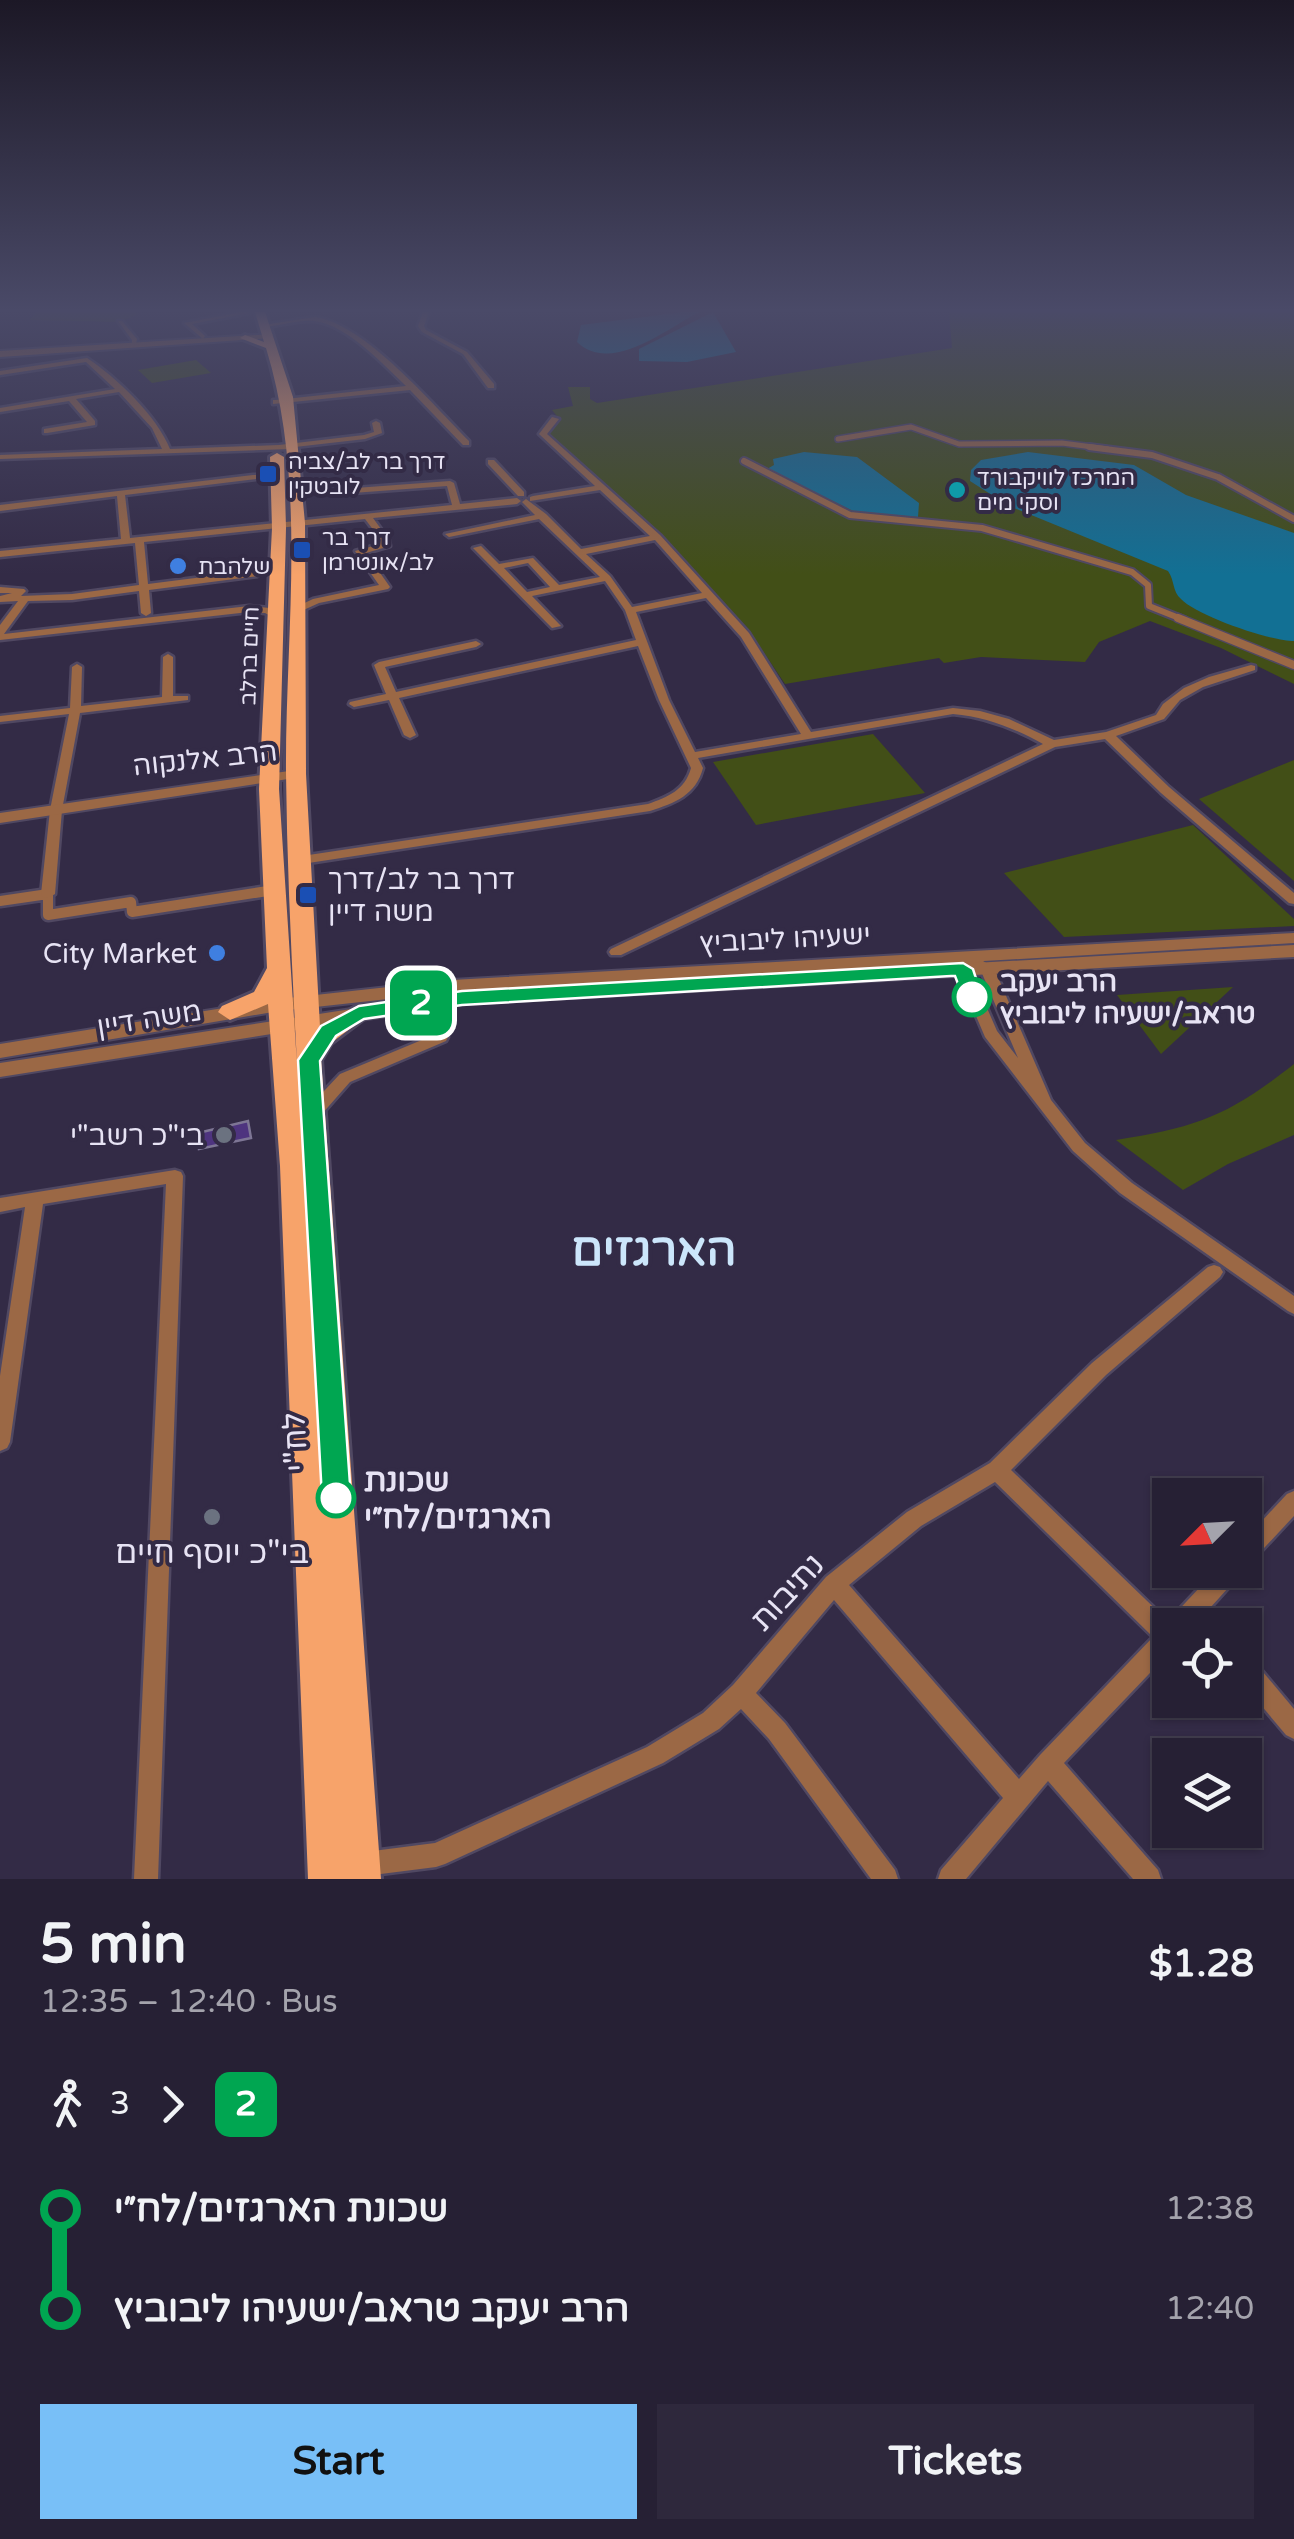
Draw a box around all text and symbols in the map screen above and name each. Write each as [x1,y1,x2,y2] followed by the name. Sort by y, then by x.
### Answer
[288,449,446,500] place label: דרך בר לב/צביה לובטקין
[257,463,279,485] marker: דרך בר לב/צביה לובטקין
[977,465,1135,516] place label: המרכז לוויקבורד וסקי מים
[946,479,968,501] marker: המרכז לוויקבורד וסקי מים
[322,525,434,576] place label: דרך בר לב/אונטרמן
[291,539,313,561] marker: דרך בר לב/אונטרמן
[198,554,270,580] place label: שלהבת
[167,555,189,577] marker: שלהבת
[235,606,265,706] street label: חיים ברלב
[131,734,279,783] street label: הרב אלנקוה
[328,863,515,929] place label: דרך בר לב/דרך משה דיין
[297,884,319,906] marker: דרך בר לב/דרך משה דיין
[699,918,872,960] street label: ישעיהו ליבוביץ
[43,937,197,971] place label: City Market
[206,942,228,964] marker: City Market
[1000,965,1256,1031] place label: הרב יעקב טראב/ישעיהו ליבוביץ
[388,970,454,1036] line badge: 2
[953,978,991,1016] marker: הרב יעקב טראב/ישעיהו ליבוביץ
[410,982,432,1024] text: 2
[94,994,204,1044] street label: משה דיין
[70,1119,204,1153] place label: בי"כ רשב"י
[213,1124,235,1146] marker: בי"כ רשב"י
[572,1224,736,1278] district label: הארגזים
[275,1411,317,1473] street label: לח"י
[364,1462,552,1537] place label: שכונת הארגזים/לח״י
[1152,1478,1262,1588] north arrow
[1152,1478,1262,1848] map controls
[317,1479,355,1517] marker: שכונת הארגזים/לח״י
[201,1506,223,1528] marker: בי"כ יוסף חיים
[115,1534,309,1572] place label: בי"כ יוסף חיים
[743,1546,833,1639] street label: נתיבות
[1152,1608,1262,1718] button: locate
[1152,1738,1262,1848] button: layers
[40,1912,187,1978] text: 5 min
[1149,1941,1254,1987] text: $1.28
[40,1983,338,2021] text: 12:35 – 12:40 · Bus
[40,2077,95,2132] icon: walk
[145,2077,200,2132] icon: forward
[235,2083,257,2125] text: 2
[110,2085,130,2123] text: 3
[114,2186,448,2232] text: שכונת הארגזים/לח״י
[1165,2190,1254,2228] text: 12:38
[114,2286,629,2332] text: הרב יעקב טראב/ישעיהו ליבוביץ
[1165,2290,1254,2328] text: 12:40
[40,2404,637,2519] button: Start
[657,2404,1254,2519] button: Tickets

